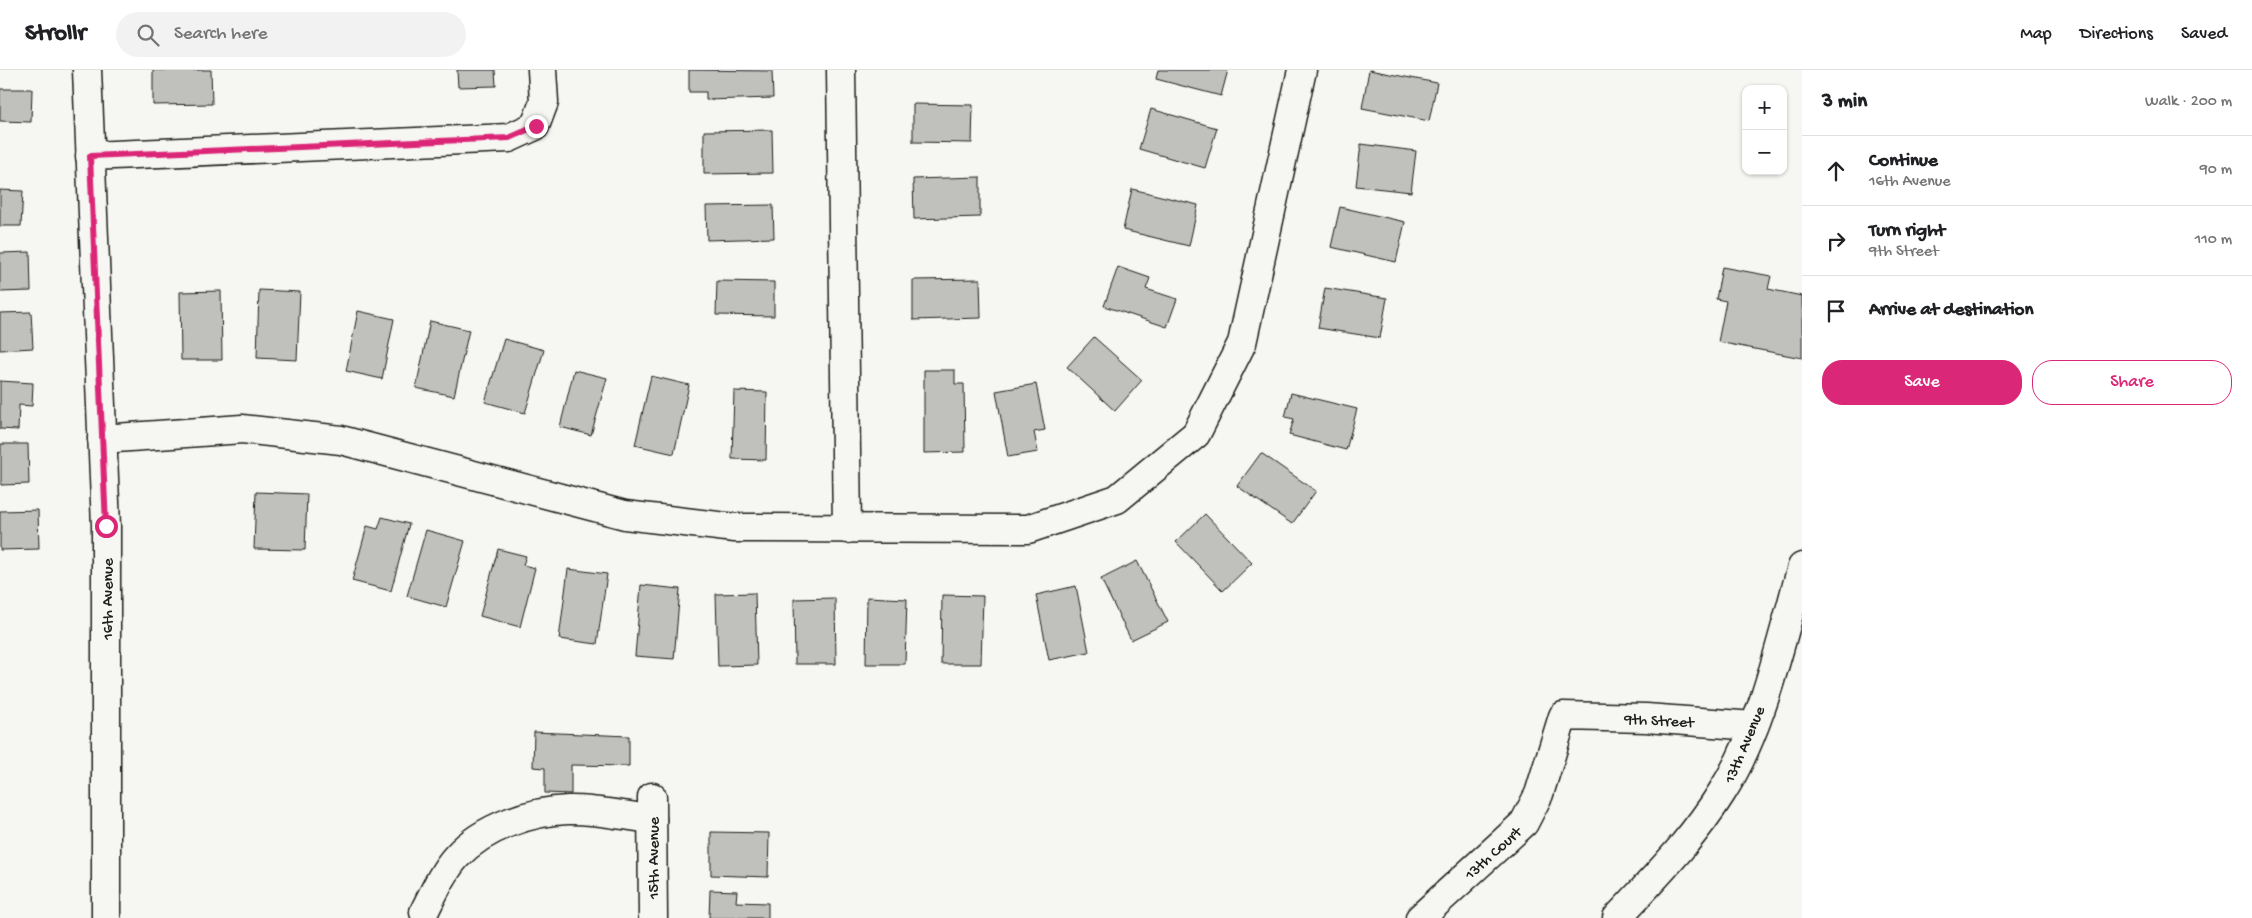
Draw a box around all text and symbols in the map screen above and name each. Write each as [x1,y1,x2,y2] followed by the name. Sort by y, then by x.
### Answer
[116,12,466,57] search box
[25,20,86,49] text: Strollr
[134,21,162,49] icon: search
[174,23,268,46] text: Search here
[2020,24,2052,45] text: Map
[2080,24,2153,45] text: Directions
[2181,24,2227,45] text: Saved
[1742,85,1787,175] map controls
[1742,85,1787,130] button: +
[1822,90,1867,115] text: 3 min
[2145,93,2232,112] text: Walk · 200 m
[525,115,548,138] route end
[1742,130,1787,175] button: −
[1869,150,1938,173] text: Continue
[1822,157,1850,185] icon: ahead
[2200,161,2232,180] text: 90 m
[1869,173,1951,192] text: 16th Avenue
[1869,220,1945,243] text: Turn right
[1822,227,1850,255] icon: right
[2195,231,2232,250] text: 110 m
[1869,243,1939,262] text: 9th Street
[1822,297,1850,325] icon: arrive
[1869,299,2033,322] text: Arrive at destination
[1822,360,2022,405] button: Save
[2032,360,2232,405] button: Share
[95,515,118,538] route start
[100,557,119,641] street label: 16th Avenue
[1721,703,1771,788] street label: 13th Avenue
[1623,711,1696,734] street label: 9th Street
[646,816,665,900] street label: 15th Avenue
[1461,823,1528,886] street label: 13th Court

